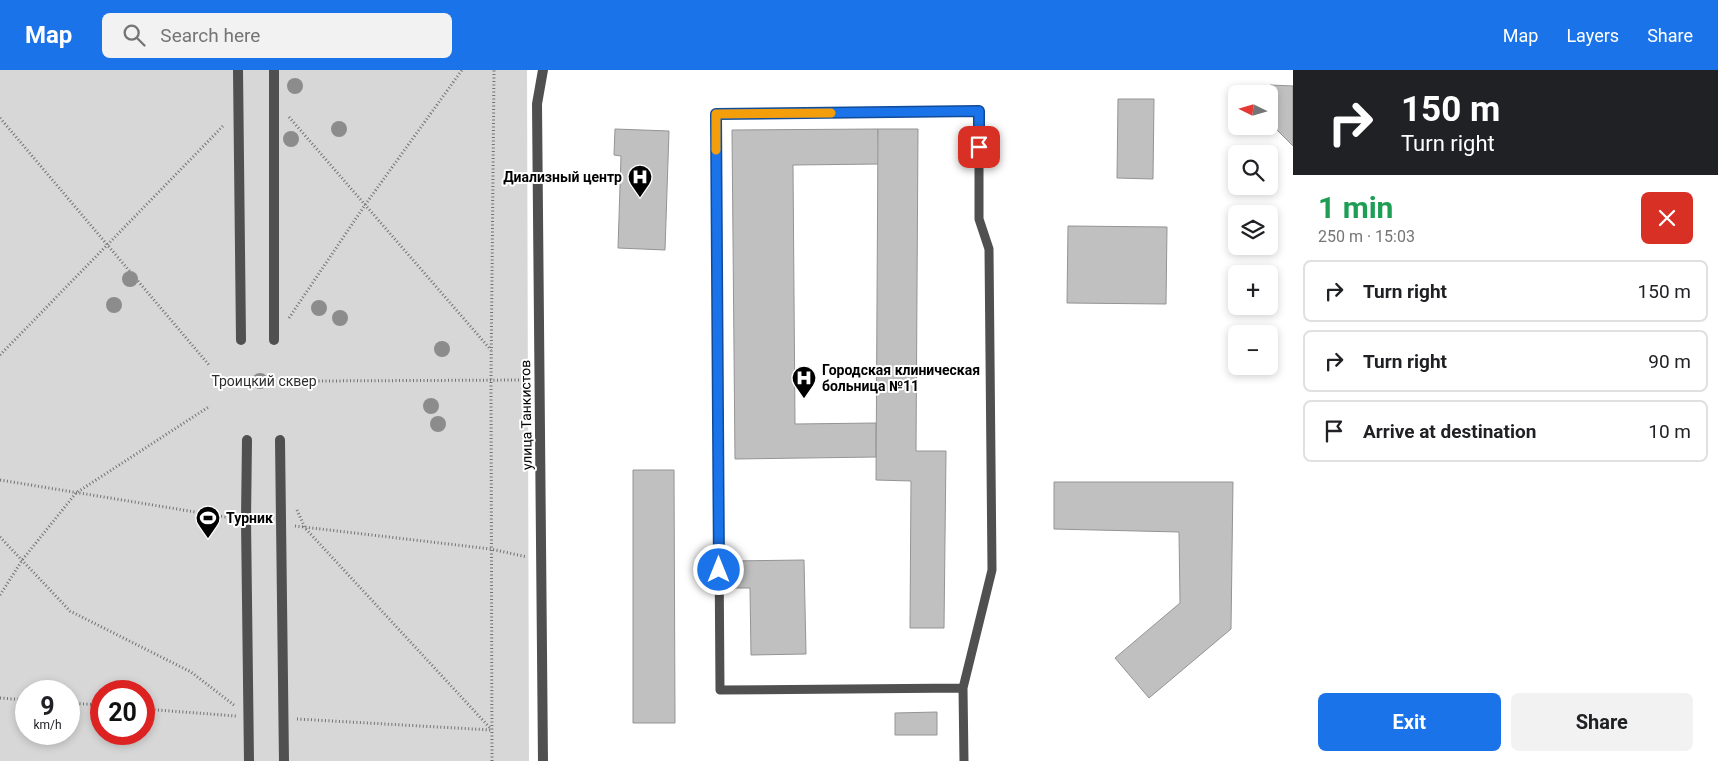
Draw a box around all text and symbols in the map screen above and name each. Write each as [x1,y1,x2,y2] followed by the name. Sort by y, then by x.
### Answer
[102,13,452,58] search box
[25,21,72,49] text: Map
[120,21,148,49] icon: search
[160,24,260,47] text: Search here
[1503,25,1538,46] text: Map
[1566,25,1619,46] text: Layers
[1647,25,1693,46] text: Share
[1228,85,1278,135] north arrow
[1228,85,1278,375] map controls
[1401,89,1500,130] text: 150 m
[1318,90,1383,155] icon: right
[958,126,1000,168] pin
[1401,131,1495,156] text: Turn right
[965,133,993,161] icon: arrive
[1228,145,1278,195] button: search
[627,164,653,198] hospital icon: Диализный центр
[503,169,622,185] place label: Диализный центр
[1318,190,1393,225] text: 1 min
[1641,192,1693,244] button: close
[1228,205,1278,255] button: layers
[1318,227,1415,246] text: 250 m · 15:03
[1228,265,1278,315] button: +
[1320,277,1348,305] icon: right
[1363,280,1447,303] text: Turn right
[1638,280,1691,303] text: 150 m
[1228,325,1278,375] button: −
[1320,347,1348,375] icon: right
[1363,350,1447,373] text: Turn right
[1648,350,1691,373] text: 90 m
[517,360,535,470] street label: улица Танкистов
[822,362,980,394] place label: Городская клиническая больница №11
[791,365,817,399] hospital icon: Городская клиническая больница №11
[211,373,317,389] park label: Троицкий сквер
[1320,417,1348,445] icon: arrive
[1363,420,1536,443] text: Arrive at destination
[1648,420,1691,443] text: 10 m
[195,505,221,539] sports icon: Турник
[226,510,273,526] place label: Турник
[692,543,744,595] position arrow
[90,680,155,745] speed limit sign: 20
[40,692,55,721] text: 9
[1318,693,1501,751] button: Exit
[1511,693,1693,751] button: Share
[33,718,62,732] text: km/h

